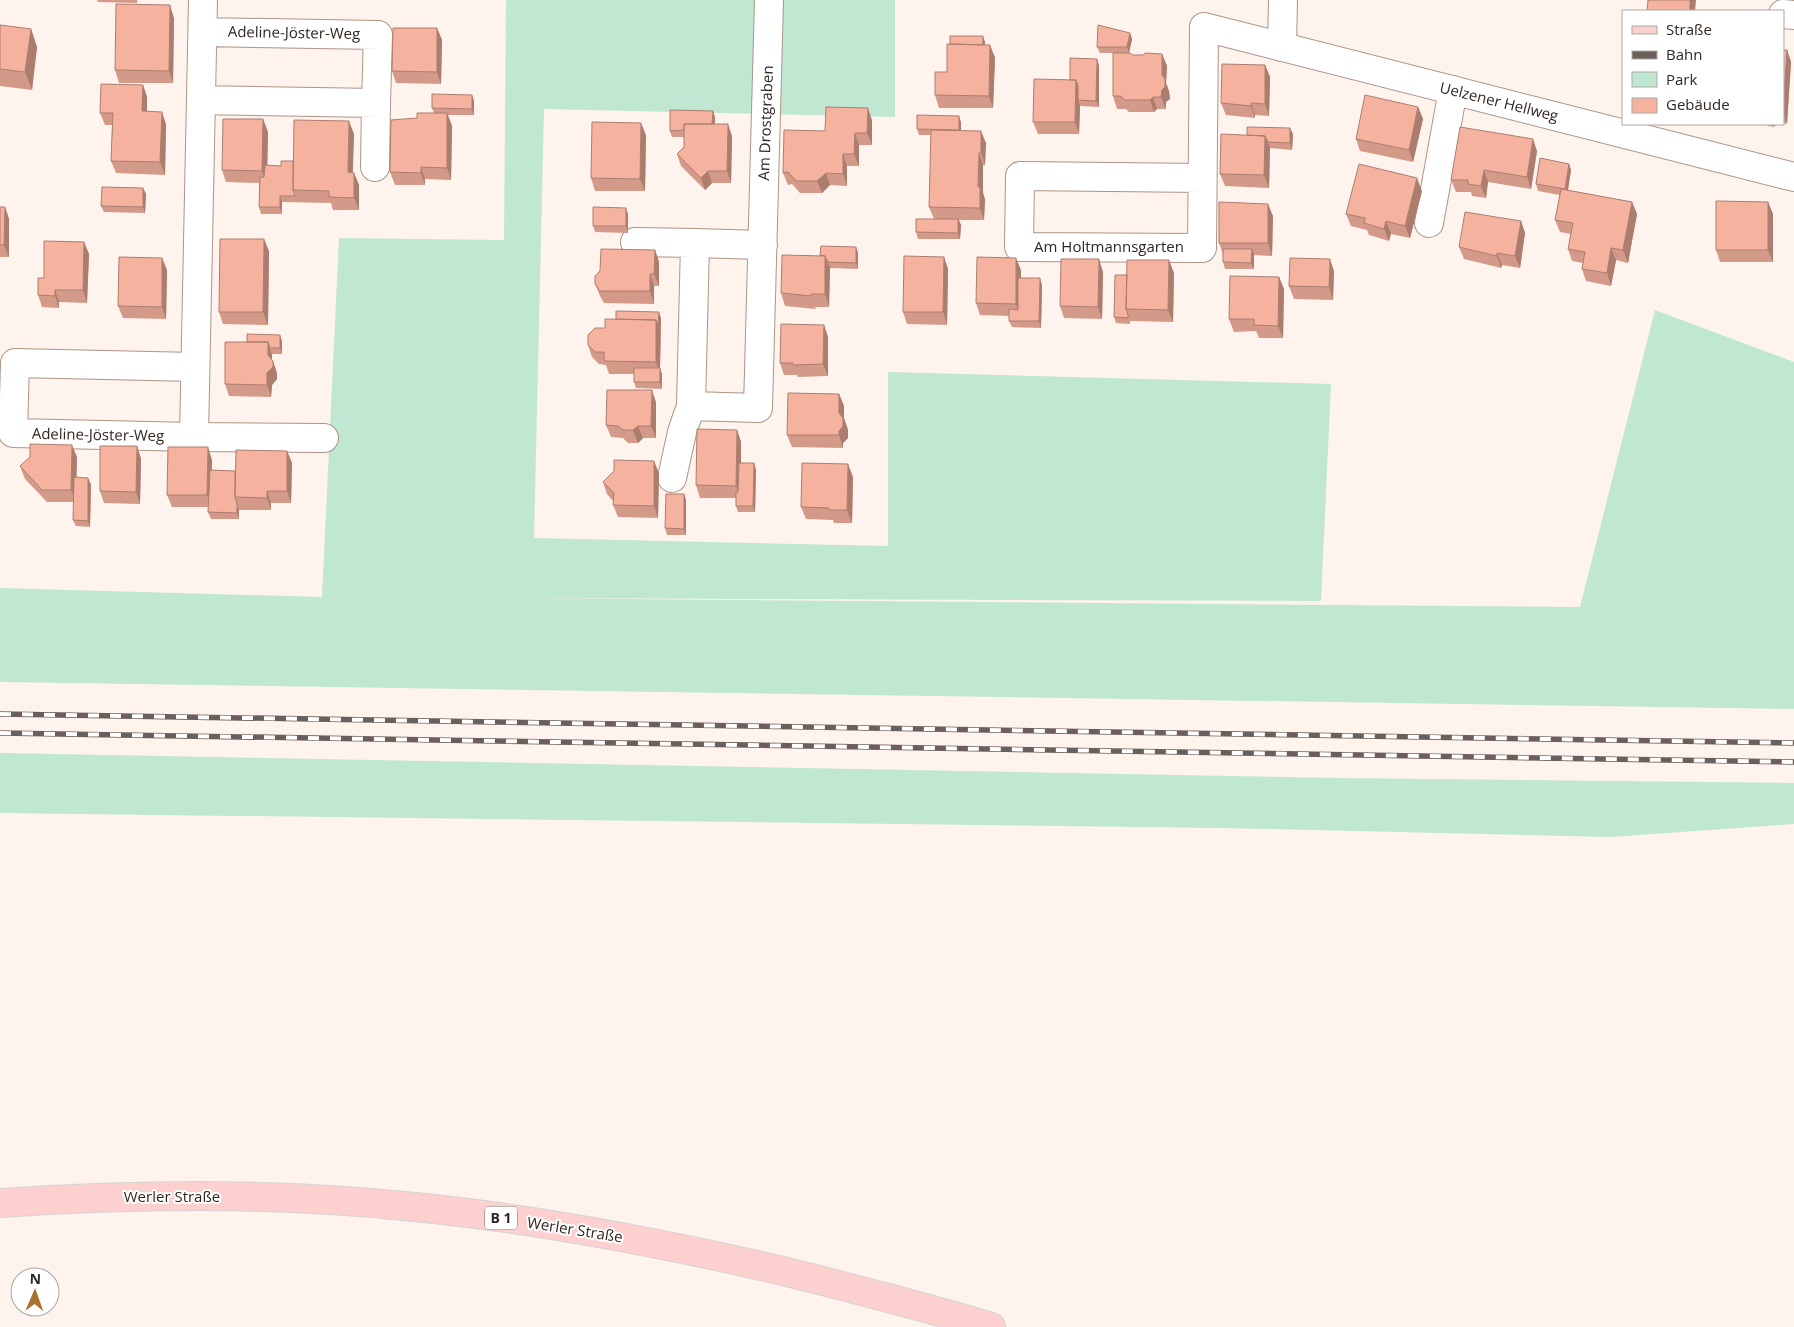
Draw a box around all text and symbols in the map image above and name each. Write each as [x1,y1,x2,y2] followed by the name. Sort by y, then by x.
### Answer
[1622,10,1784,125] legend
[1666,19,1712,39] text: Straße
[228,21,360,43] street label: Adeline-Jöster-Weg
[1666,44,1702,64] text: Bahn
[753,65,777,181] street label: Am Drostgraben
[1666,69,1697,89] text: Park
[1438,77,1561,125] street label: Uelzener Hellweg
[1666,94,1730,114] text: Gebäude
[1034,236,1184,256] street label: Am Holtmannsgarten
[32,423,164,445] street label: Adeline-Jöster-Weg
[124,1186,220,1206] street label: Werler Straße
[485,1206,517,1230] road number: B 1
[526,1212,624,1246] street label: Werler Straße
[10,1267,60,1317] north arrow
[29,1269,41,1288] text: N

